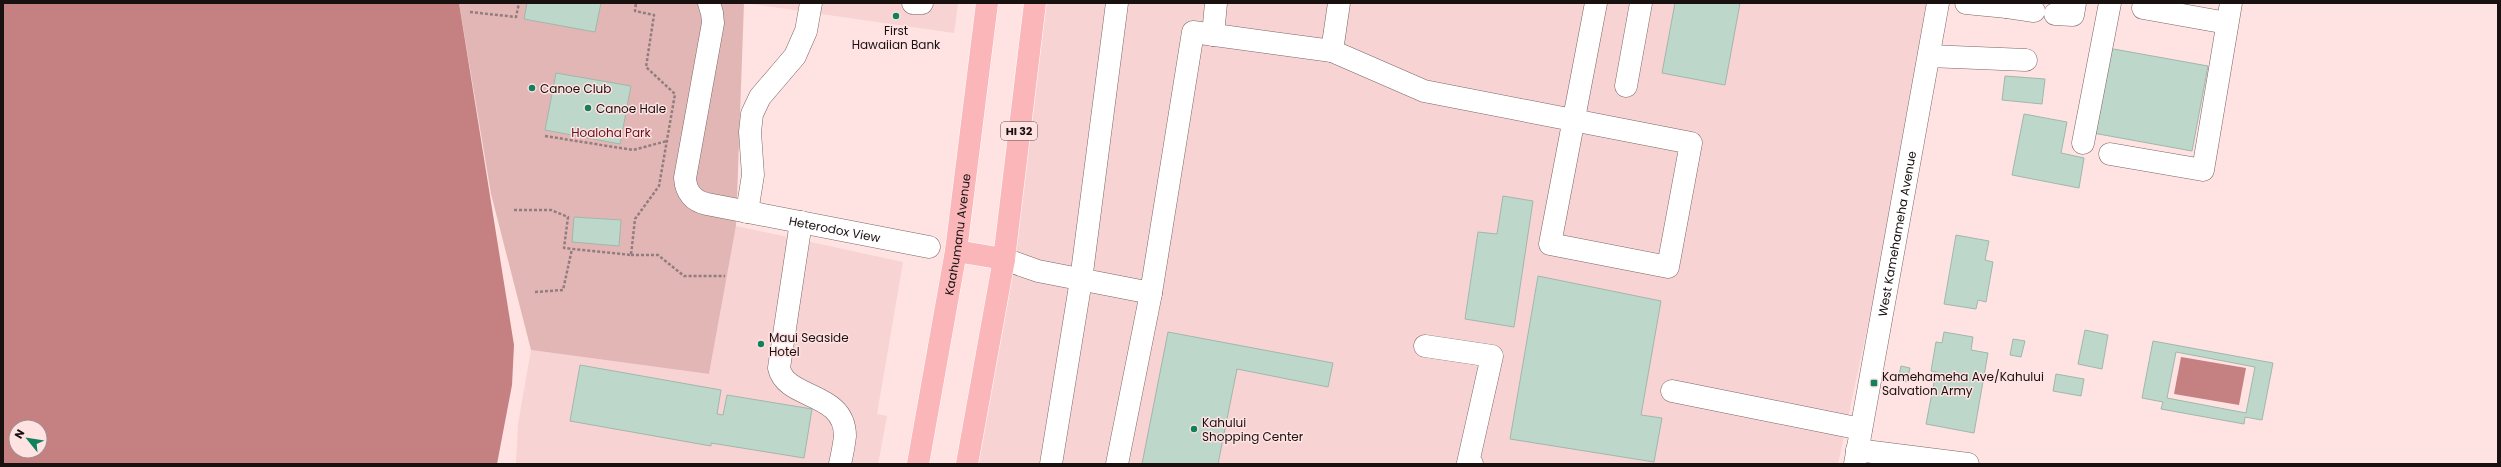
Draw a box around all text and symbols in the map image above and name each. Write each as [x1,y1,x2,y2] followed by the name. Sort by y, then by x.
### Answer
[891,11,901,21] marker: First Hawaiian Bank
[852,22,941,53] place label: First Hawaiian Bank
[540,80,611,97] place label: Canoe Club
[527,83,537,93] marker: Canoe Club
[596,100,666,117] place label: Canoe Hale
[583,103,593,113] marker: Canoe Hale
[1001,122,1037,140] road number: HI 32
[571,124,652,141] park label: Hoaloha Park
[1873,150,1920,318] street label: West Kamehameha Avenue
[940,172,974,297] street label: Kaahumanu Avenue
[788,212,882,246] street label: Heterodox View
[769,329,849,360] place label: Maui Seaside Hotel
[756,339,766,349] marker: Maui Seaside Hotel
[1882,368,2044,399] place label: Kamehameha Ave/Kahului Salvation Army
[1869,378,1879,388] marker: Kamehameha Ave/Kahului Salvation Army
[1202,414,1304,445] place label: Kahului Shopping Center
[8,419,48,459] north arrow
[1189,424,1199,434] marker: Kahului Shopping Center
[10,426,28,442] text: N

